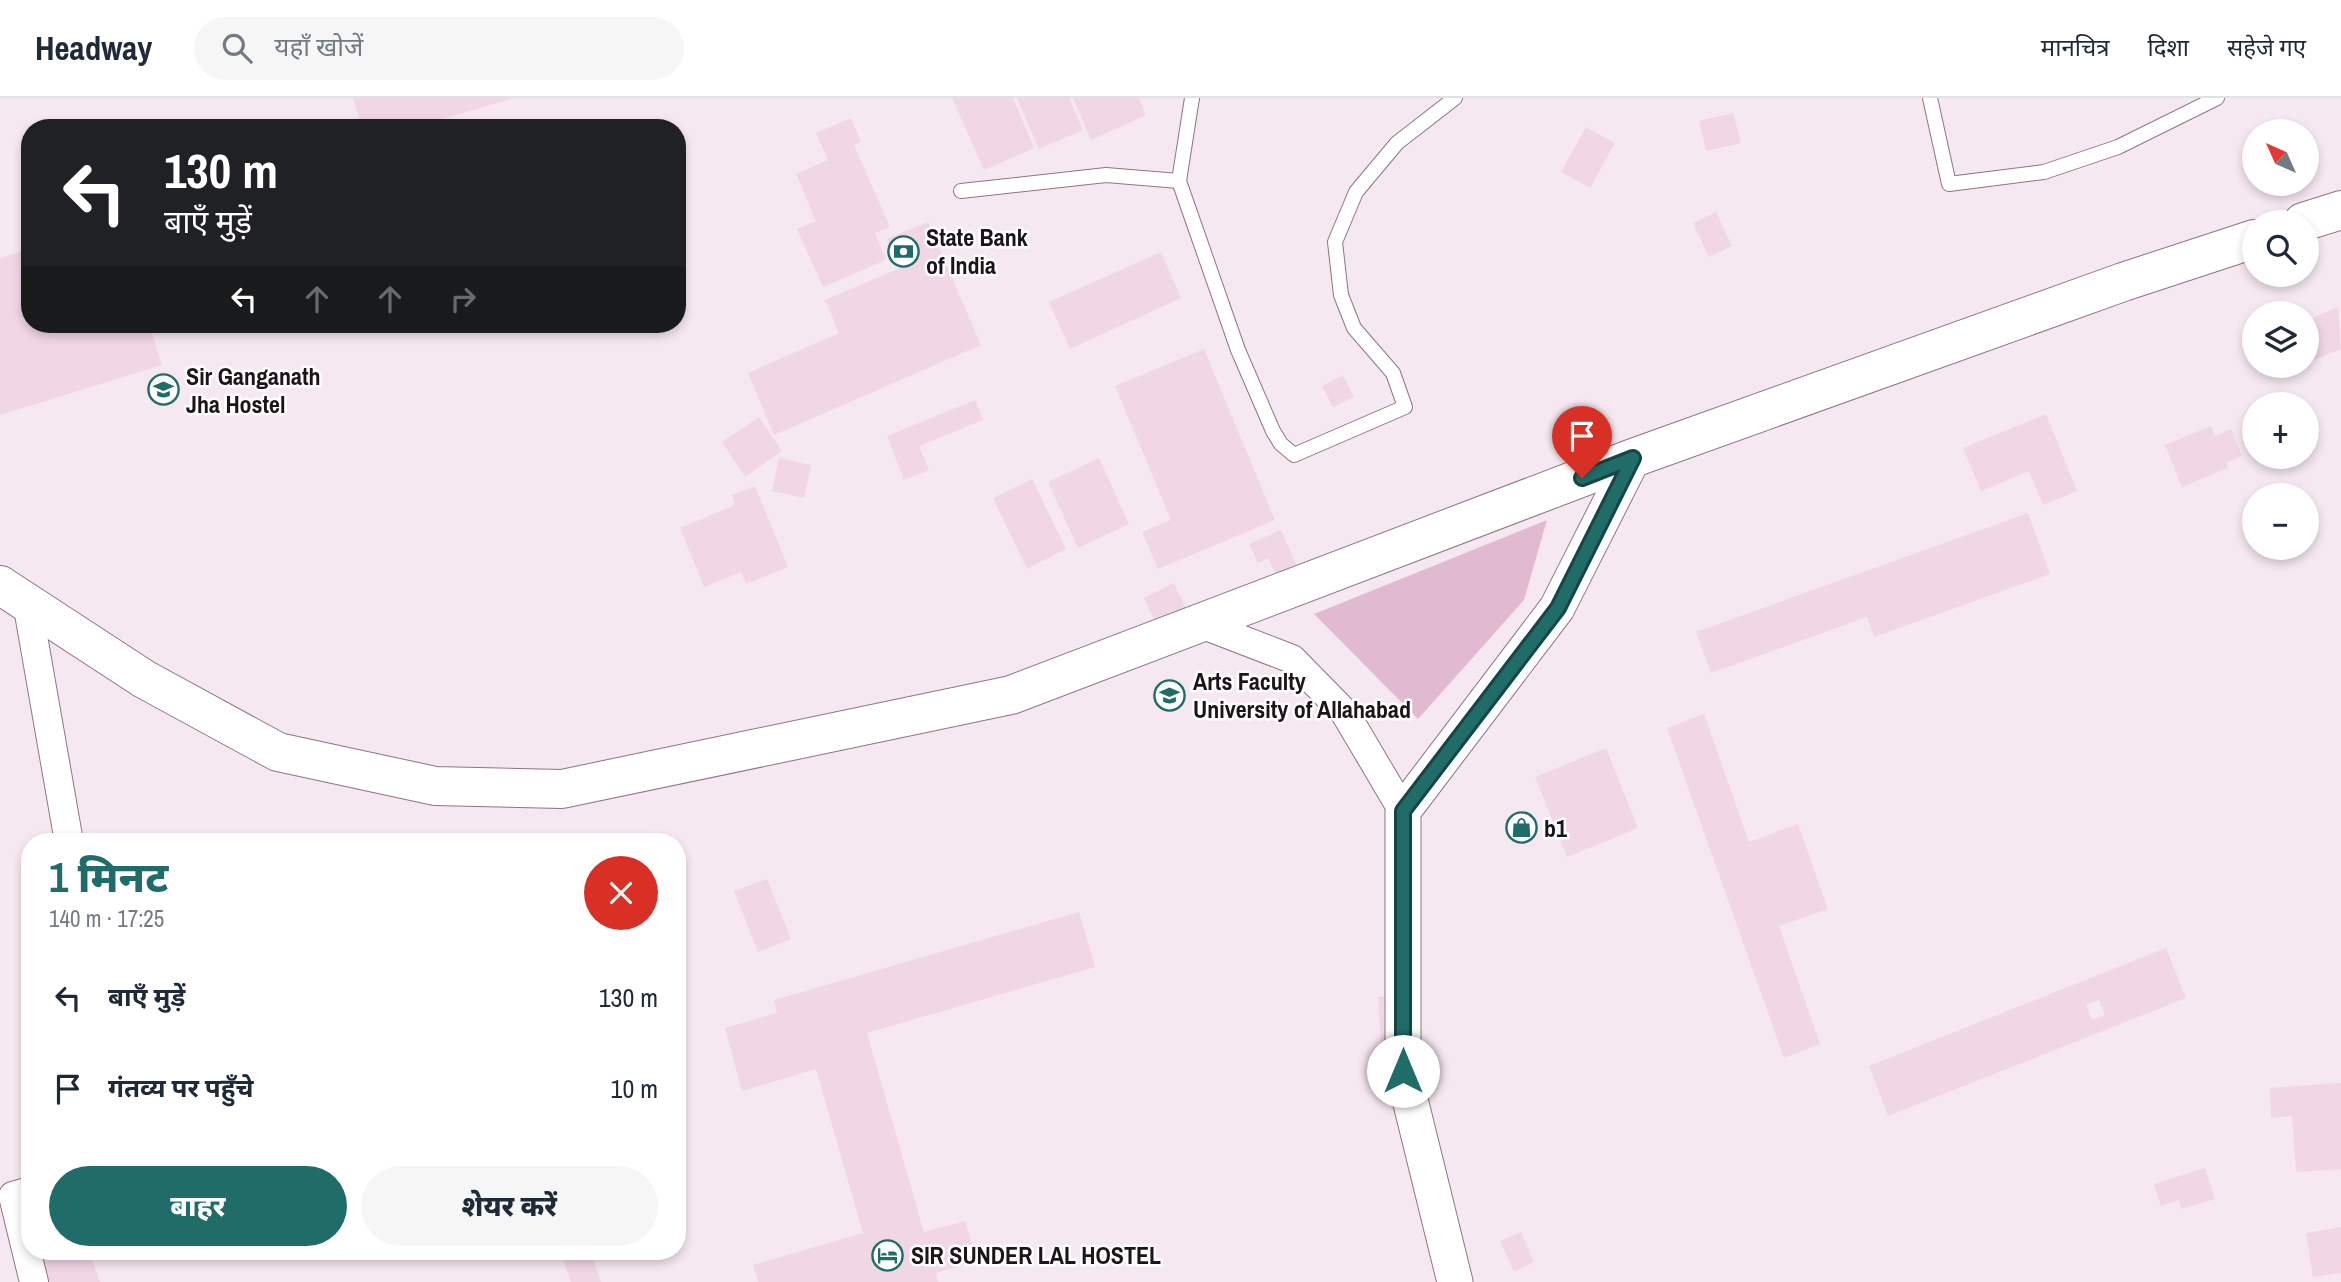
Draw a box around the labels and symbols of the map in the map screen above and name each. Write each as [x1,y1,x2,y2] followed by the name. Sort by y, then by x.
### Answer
[2242,119,2319,196] north arrow
[926,221,1028,281] place label: State Bank of India
[886,234,920,268] bank icon: State Bank of India
[186,360,321,420] place label: Sir Ganganath Jha Hostel
[146,373,180,407] school or university icon: Sir Ganganath Jha Hostel
[1552,406,1612,478] pin
[1193,665,1411,725] place label: Arts Faculty University of Allahabad
[1153,678,1187,712] school or university icon: Arts Faculty University of Allahabad
[1504,811,1538,845] shop icon: b1
[1544,812,1567,844] place label: b1
[1366,1034,1440,1108] position arrow
[871,1238,905,1272] hotel icon: SIR SUNDER LAL HOSTEL
[911,1239,1161,1271] place label: SIR SUNDER LAL HOSTEL

